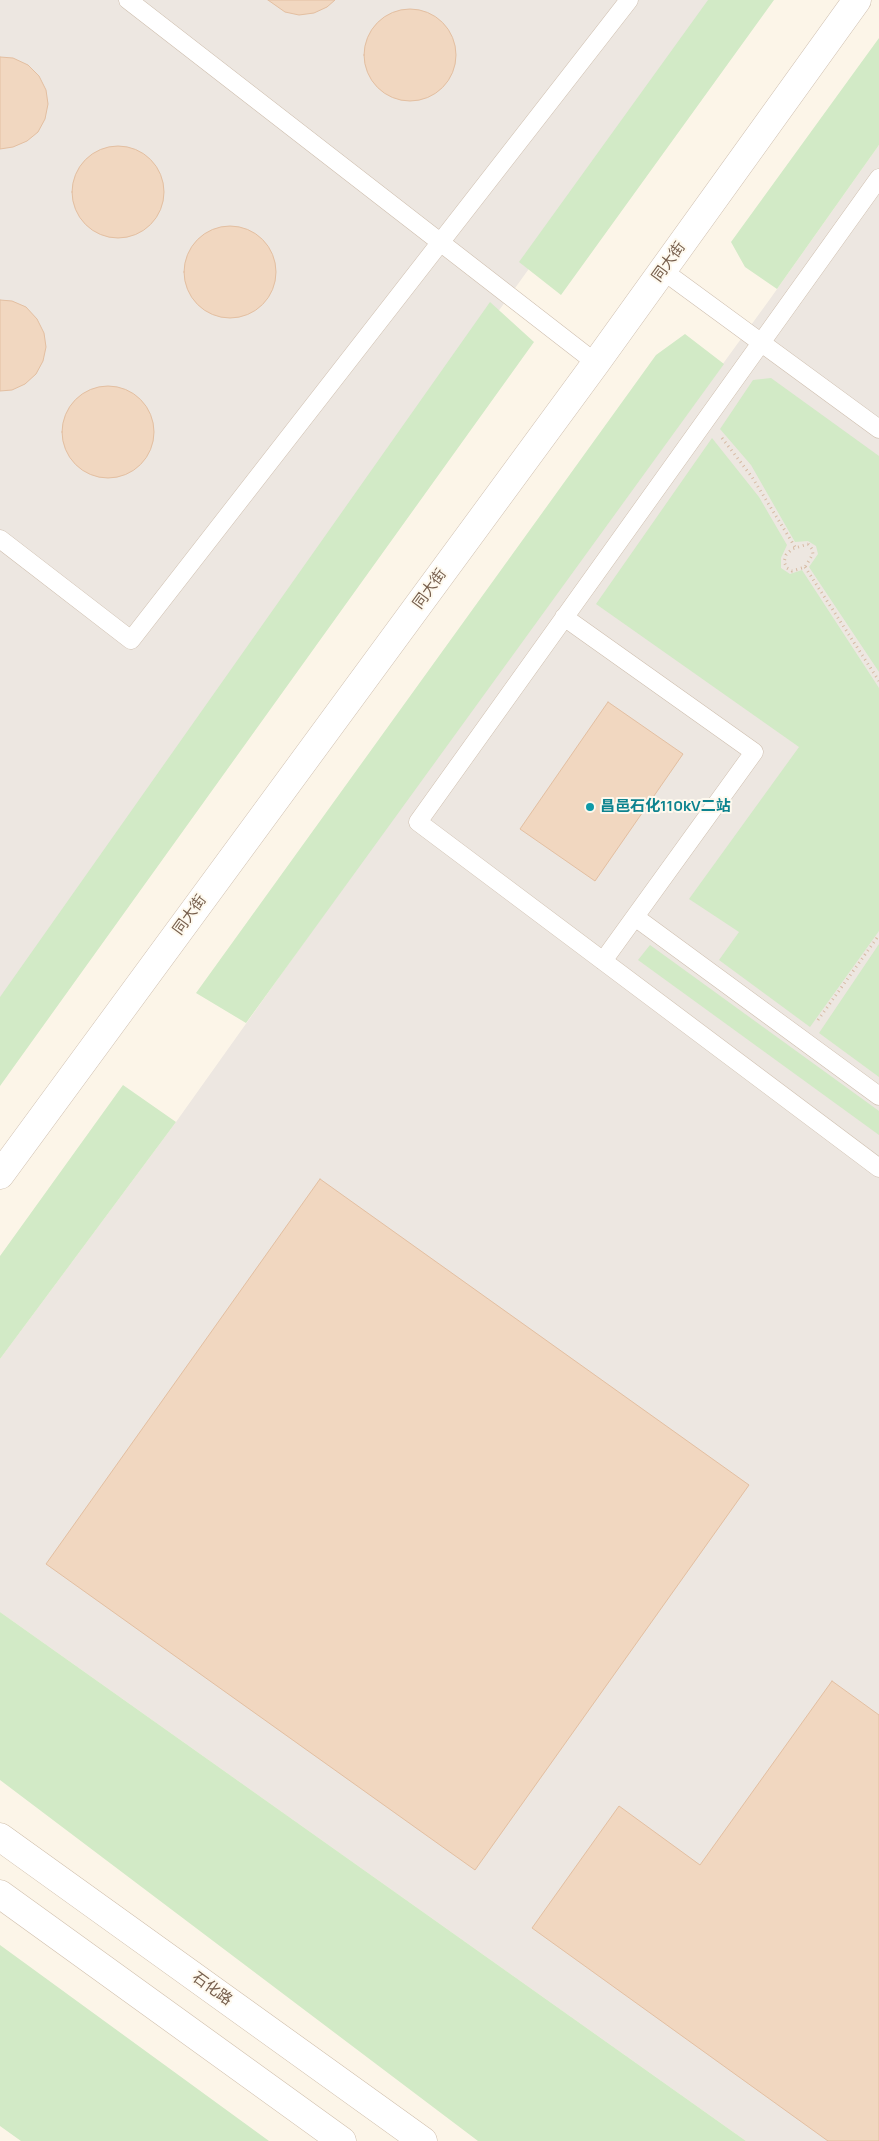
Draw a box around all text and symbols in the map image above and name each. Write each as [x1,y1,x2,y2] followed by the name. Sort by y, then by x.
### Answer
[648,239,690,285] street label: 同大街
[409,566,451,612] street label: 同大街
[600,798,731,816] place label: 昌邑石化110kV二站
[584,801,596,813] marker: 昌邑石化110kV二站
[169,892,211,938] street label: 同大街
[189,1968,235,2010] street label: 石化路

